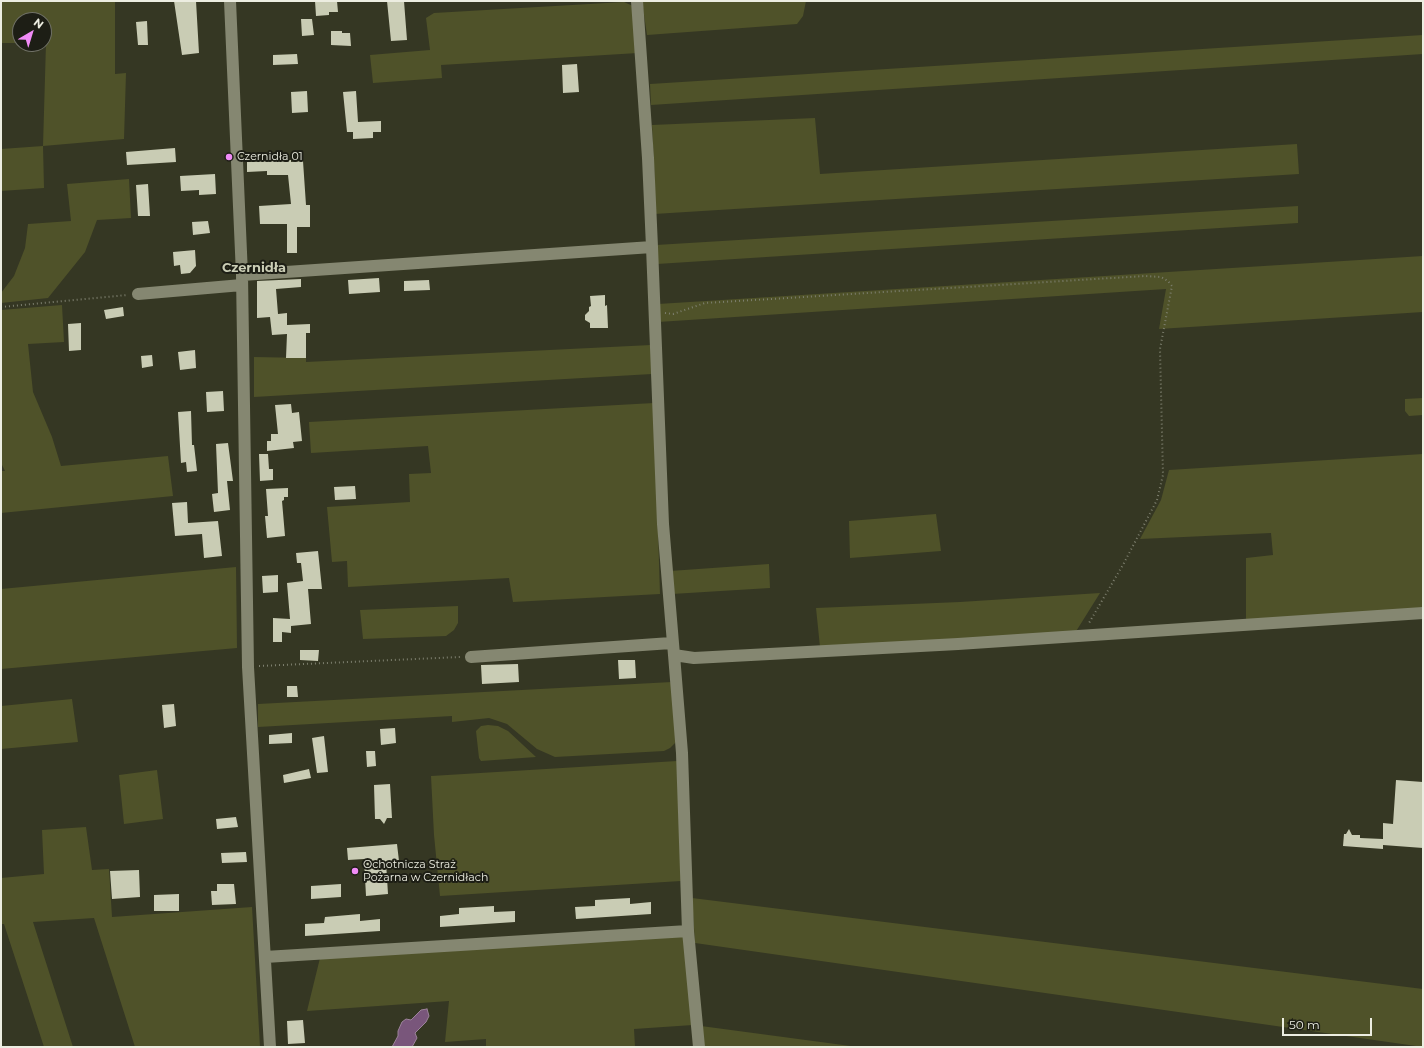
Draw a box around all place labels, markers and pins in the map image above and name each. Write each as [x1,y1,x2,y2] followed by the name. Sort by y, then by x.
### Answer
[237,150,303,164] place label: Czernidła 01
[224,152,234,162] marker: Czernidła 01
[363,858,488,884] place label: Ochotnicza Straż Pożarna w Czernidłach
[350,866,360,876] marker: Ochotnicza Straż Pożarna w Czernidłach

